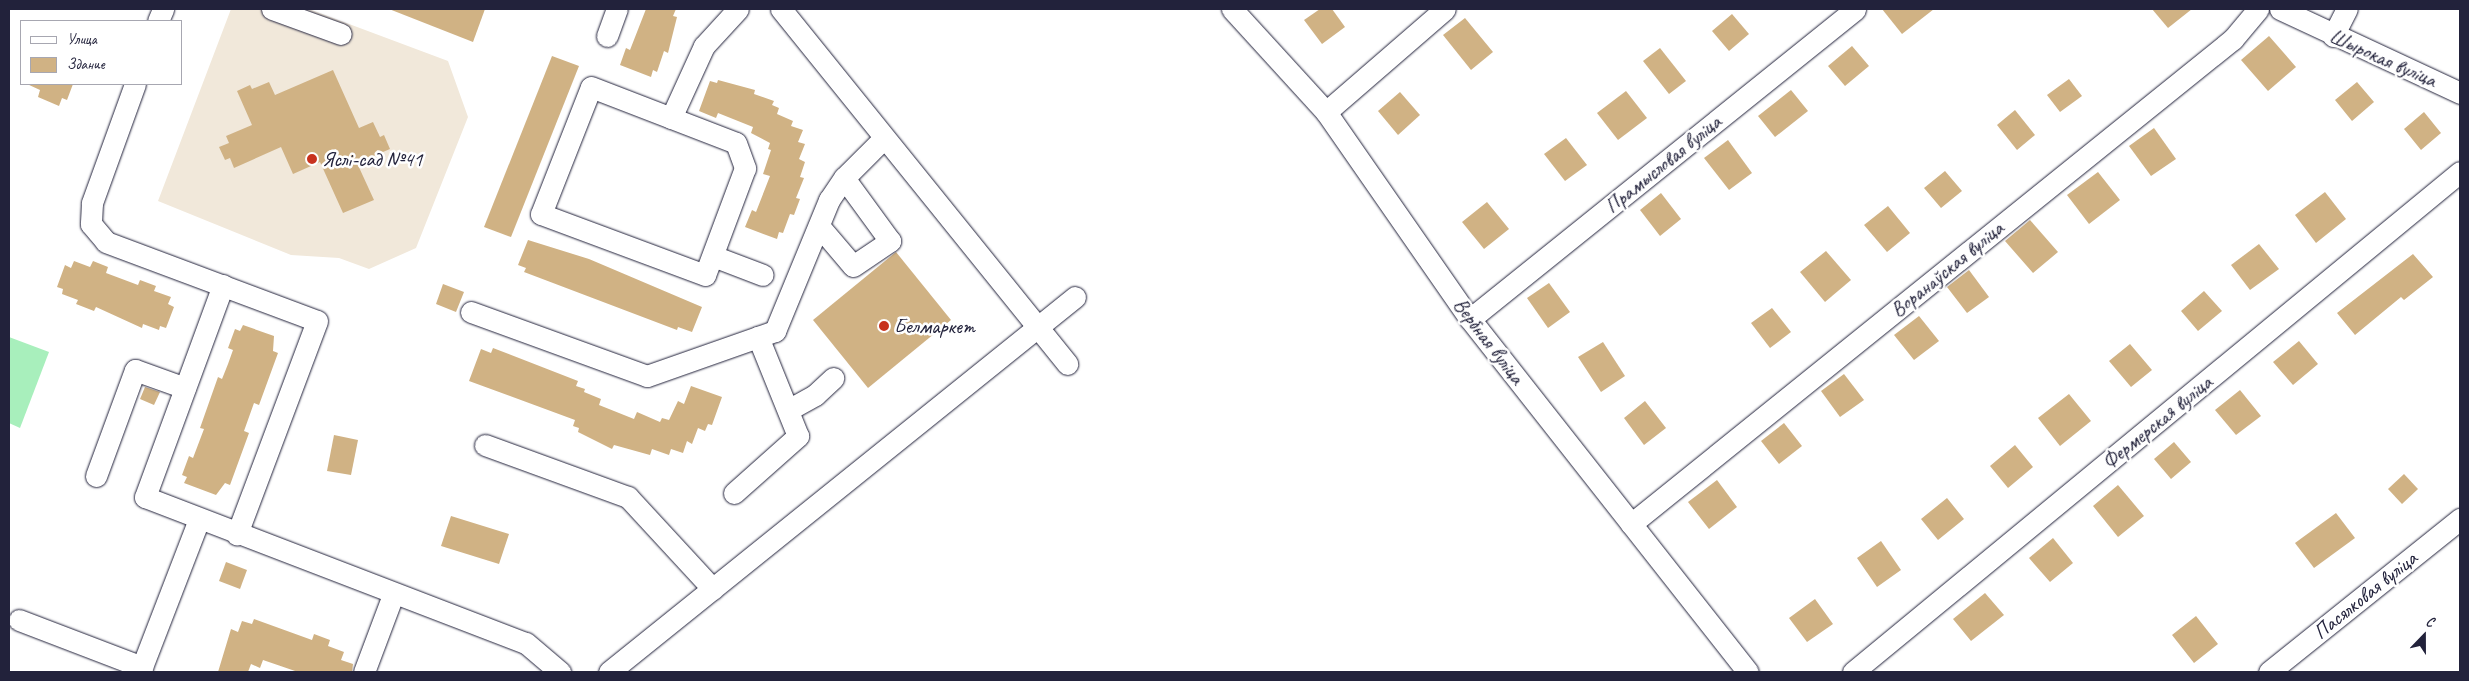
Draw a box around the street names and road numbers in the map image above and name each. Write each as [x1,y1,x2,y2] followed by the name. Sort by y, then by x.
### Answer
[2326,23,2440,93] street label: Шырокая вуліца
[1600,109,1726,219] street label: Прамысловая вуліца
[1886,216,2008,322] street label: Воранаўская вуліца
[1448,293,1530,389] street label: Вербная вуліца
[2097,370,2217,474] street label: Фермерская вуліца
[2308,546,2422,644] street label: Пасялковая вуліца

